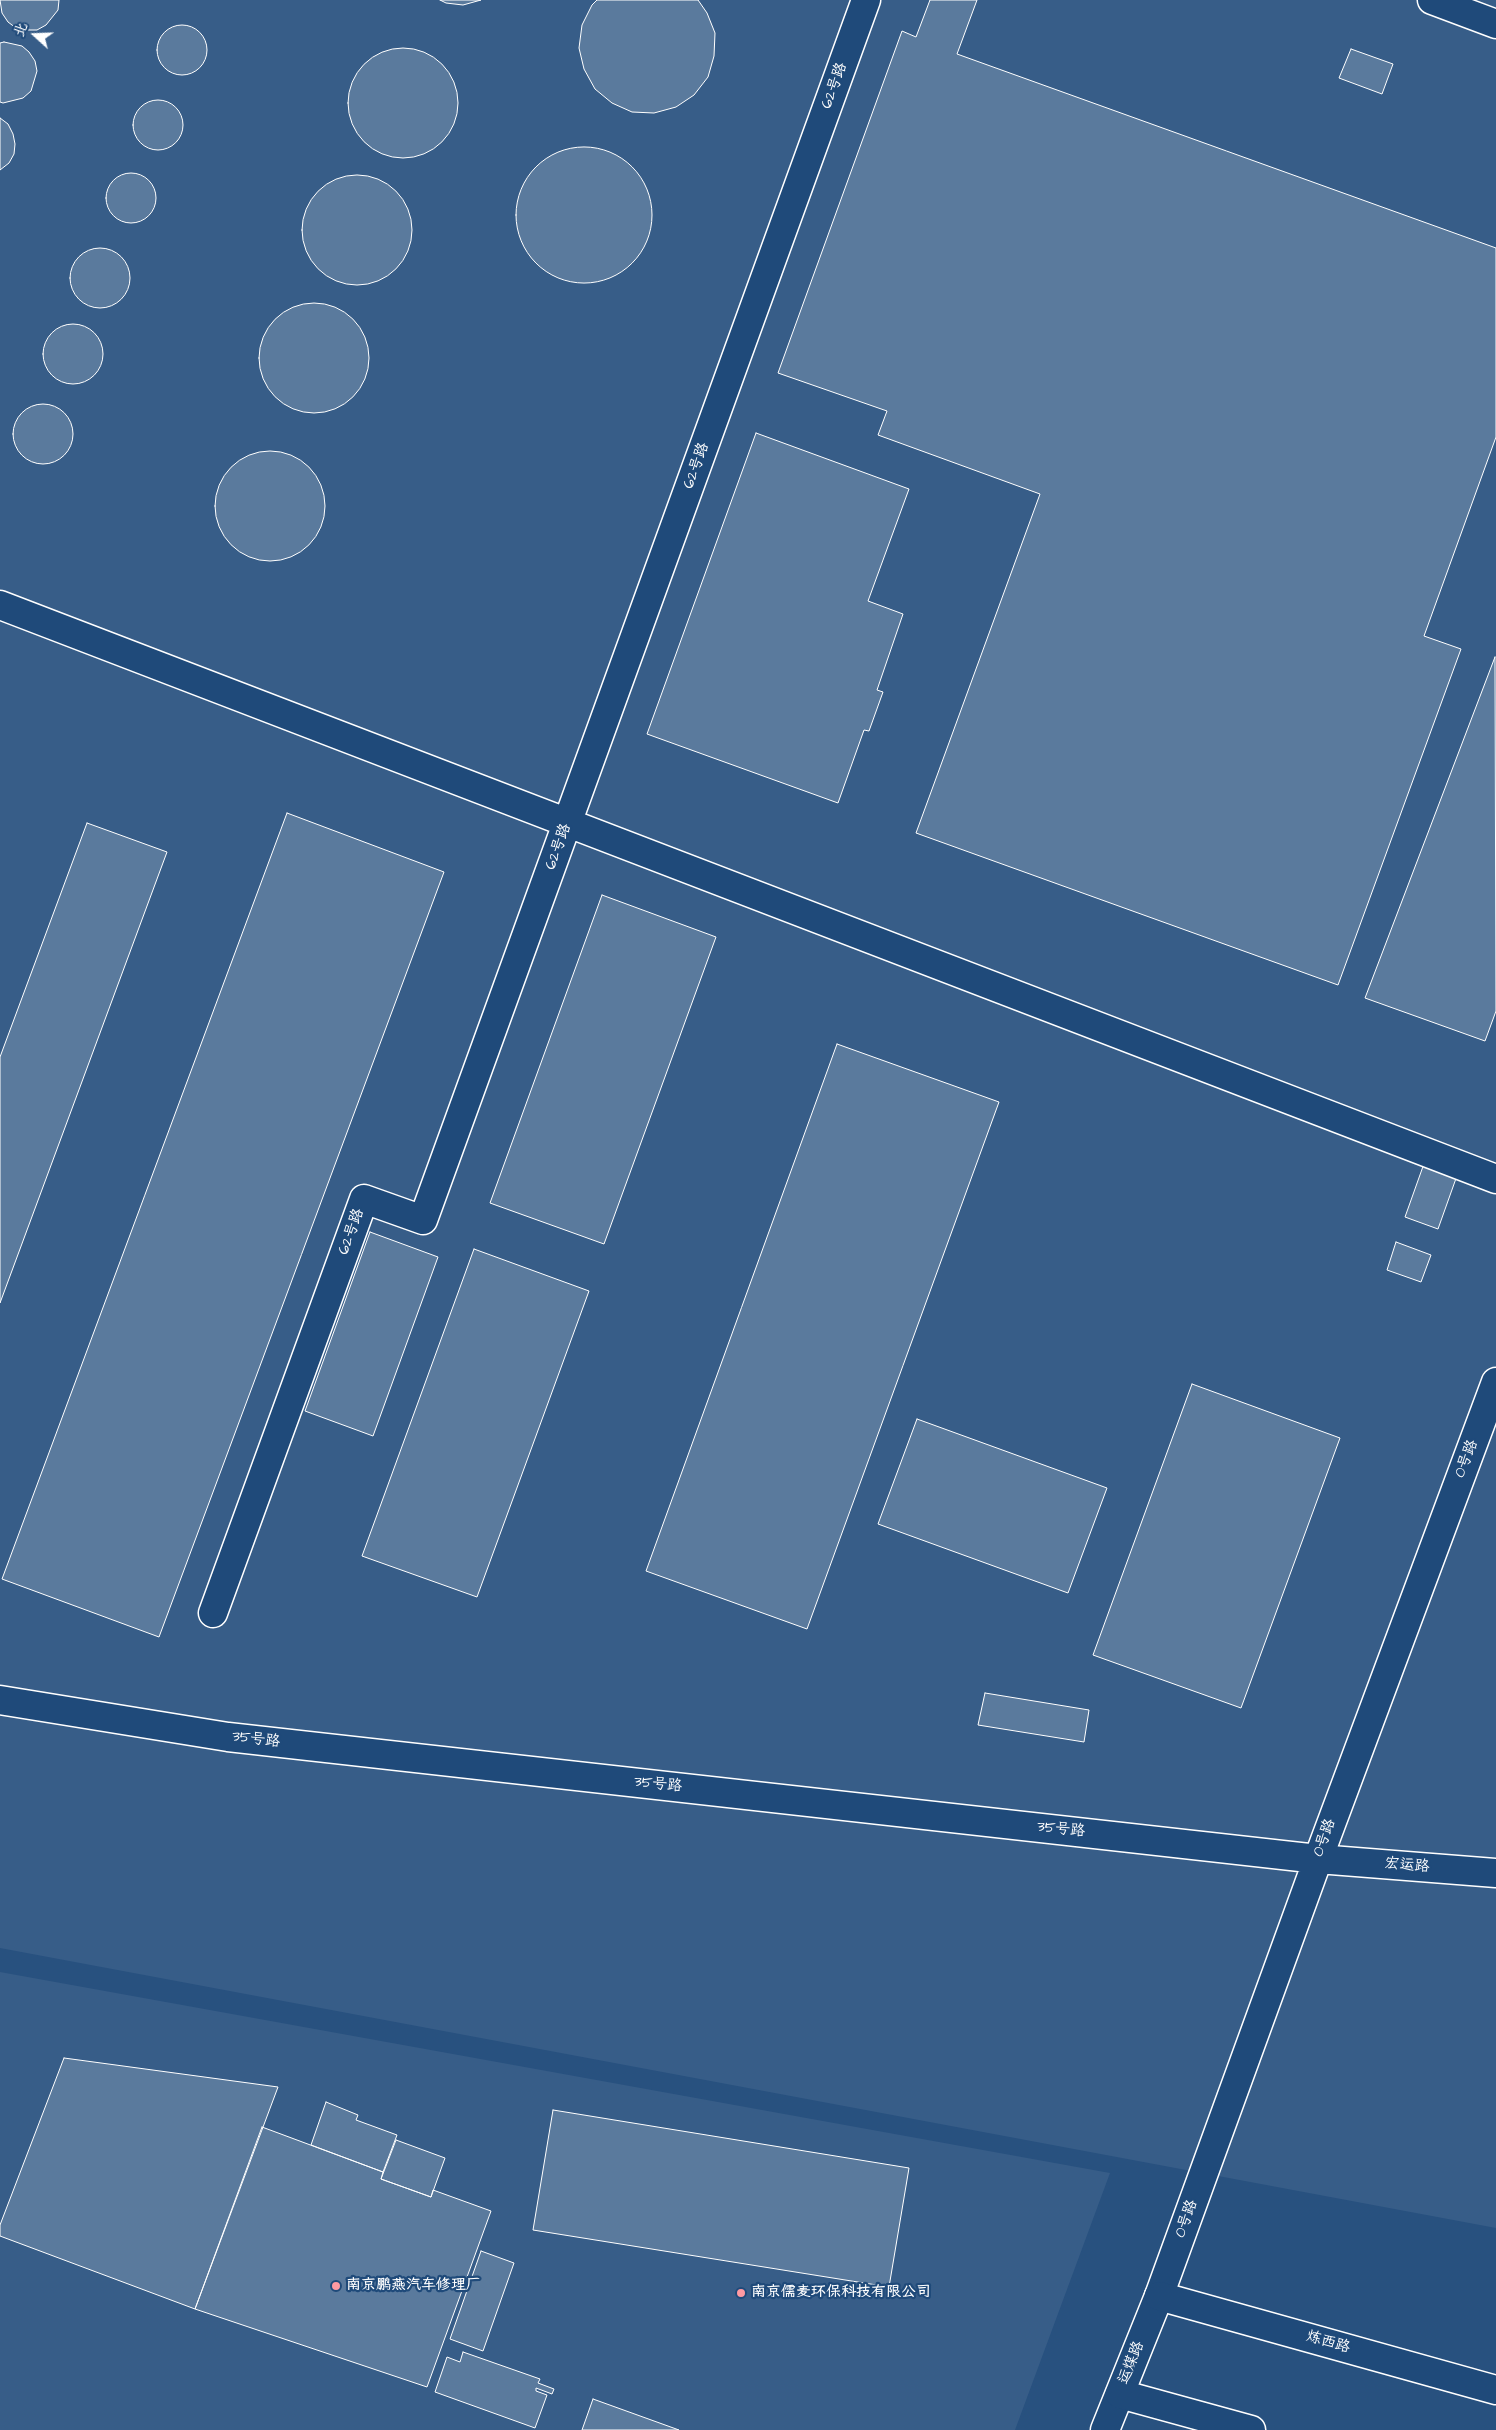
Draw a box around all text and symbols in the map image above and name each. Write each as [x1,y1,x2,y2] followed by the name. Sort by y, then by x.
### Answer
[10,10,60,60] north arrow
[9,20,33,40] text: 北
[818,60,852,112] street label: 62号路
[680,440,714,492] street label: 62号路
[542,821,576,873] street label: 62号路
[335,1206,369,1258] street label: 62号路
[1452,1437,1482,1481] street label: 0号路
[231,1728,281,1752] street label: 35号路
[633,1774,683,1796] street label: 35号路
[1310,1816,1340,1860] street label: 0号路
[1036,1819,1086,1841] street label: 35号路
[1384,1855,1430,1877] street label: 宏运路
[1172,2197,1202,2241] street label: 0号路
[346,2277,481,2295] place label: 南京鹏燕汽车修理厂
[330,2280,342,2292] marker: 南京鹏燕汽车修理厂
[751,2284,931,2302] place label: 南京儒麦环保科技有限公司
[735,2287,747,2299] marker: 南京儒麦环保科技有限公司
[1304,2328,1352,2358] street label: 炼西路
[1115,2339,1149,2387] street label: 运煤路

